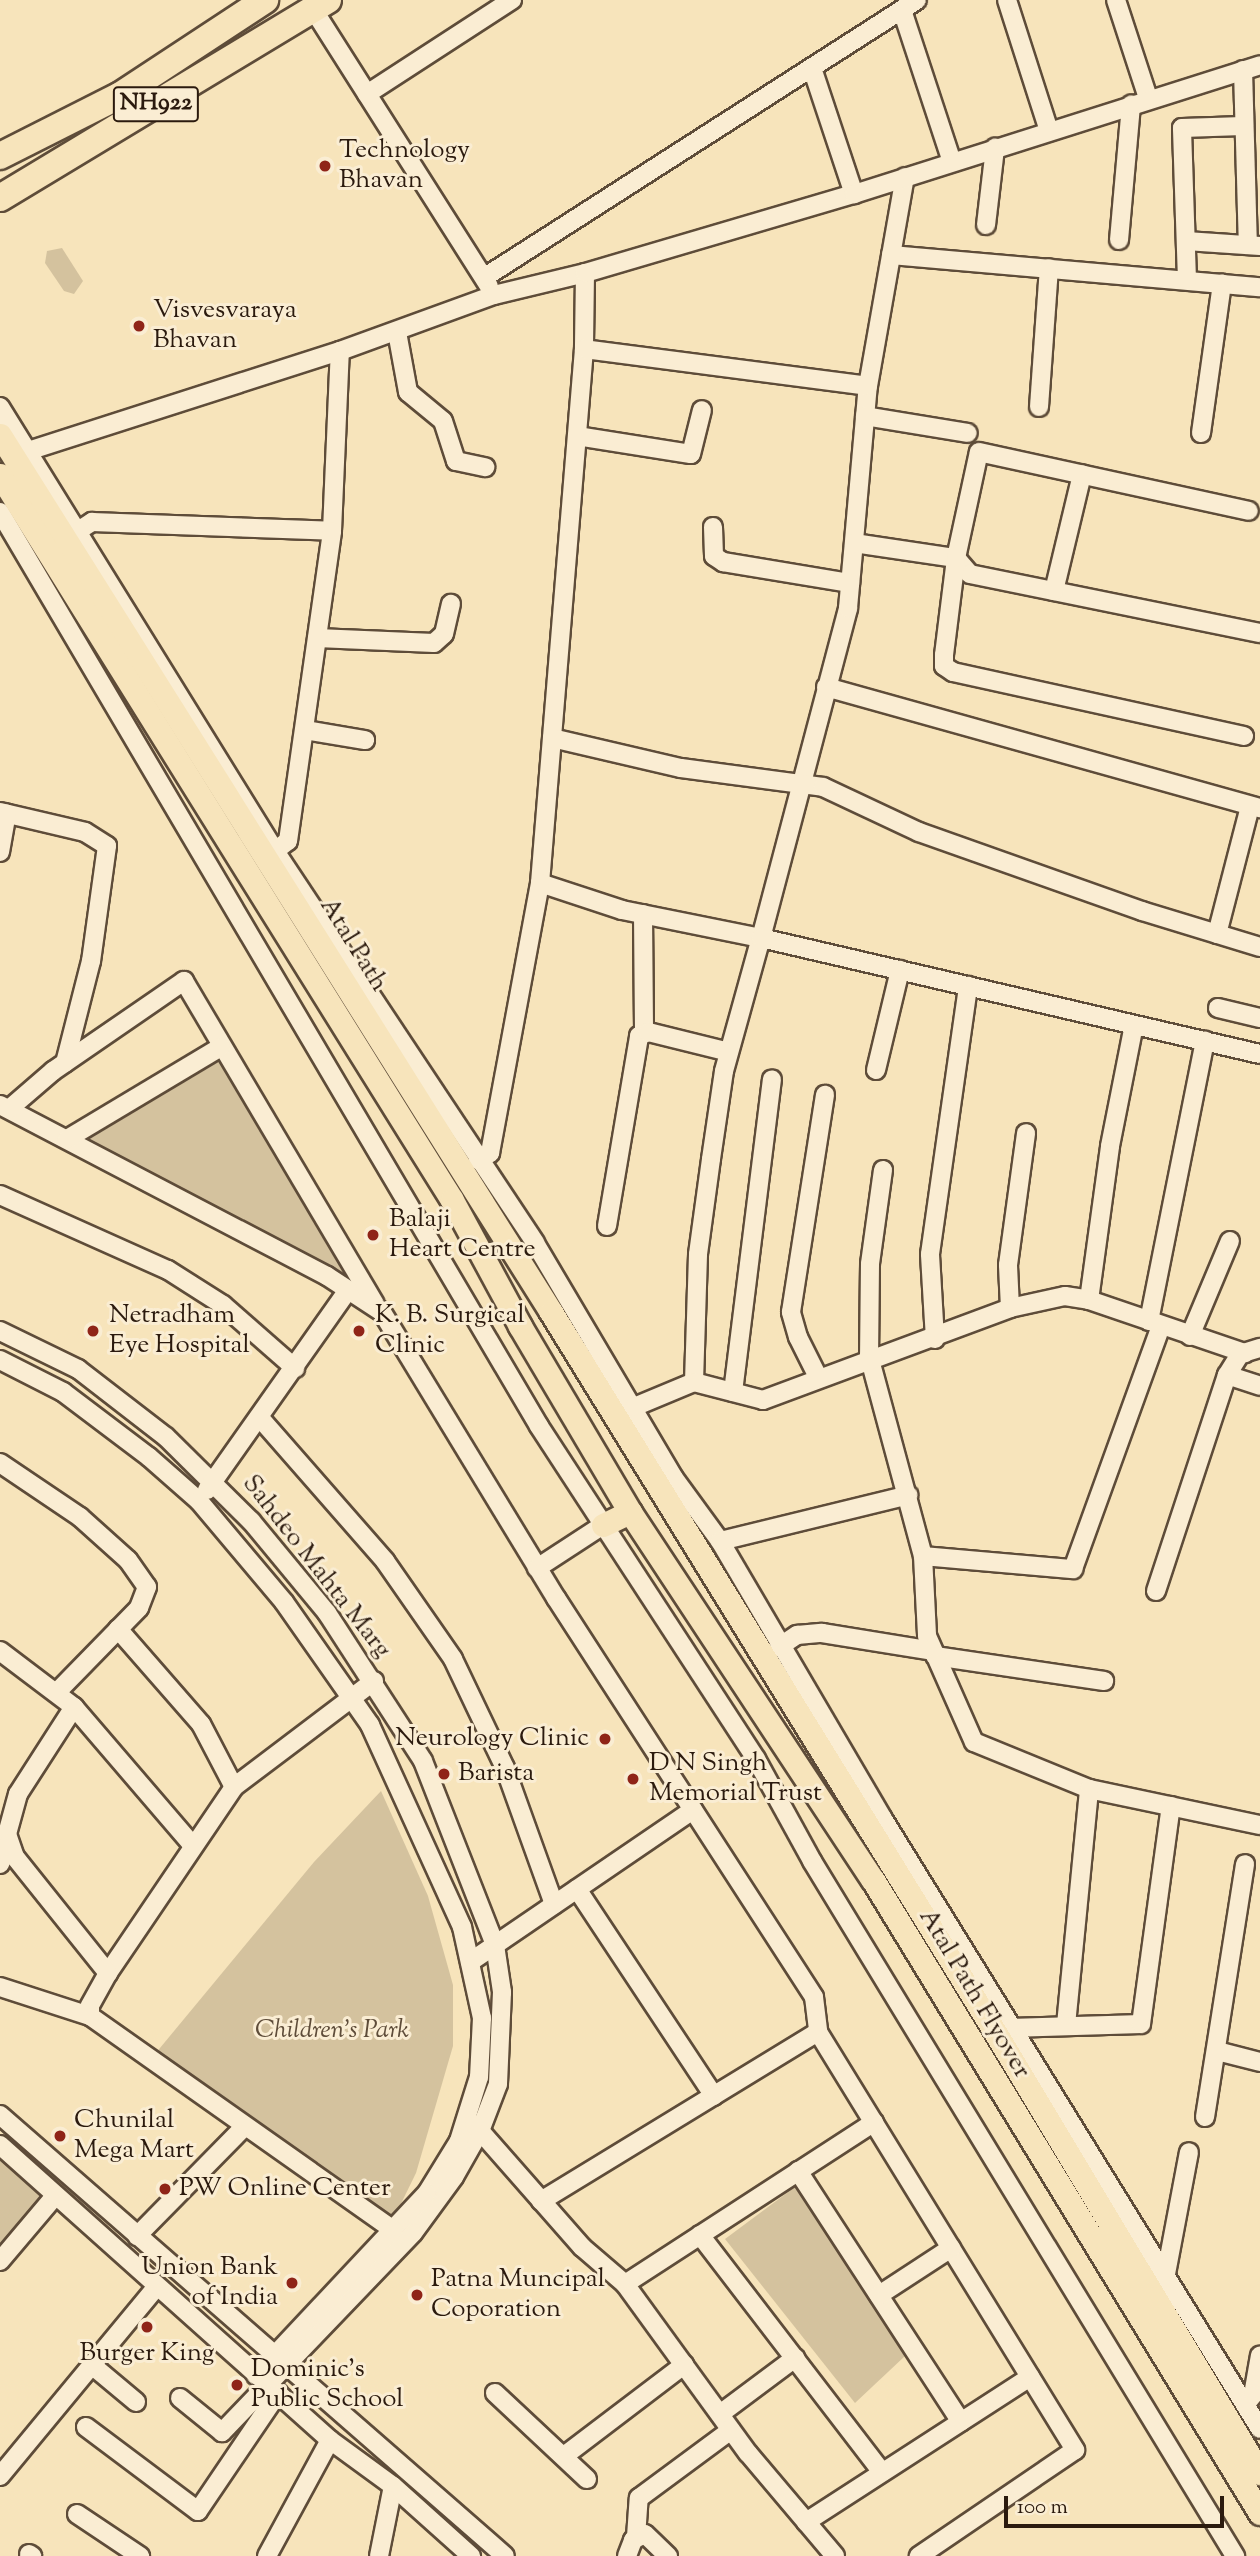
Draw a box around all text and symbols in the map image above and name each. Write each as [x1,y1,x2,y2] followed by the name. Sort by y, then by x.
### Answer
[112,84,200,124] road number: NH922
[339,135,470,196] place label: Technology Bhavan
[317,158,333,174] marker: Technology Bhavan
[153,295,297,356] place label: Visvesvaraya Bhavan
[131,318,147,334] marker: Visvesvaraya Bhavan
[312,892,394,998] street label: Atal Path
[389,1204,536,1266] place label: Balaji Heart Centre
[363,1225,383,1245] marker: Balaji Heart Centre
[109,1300,250,1362] place label: Netradham Eye Hospital
[375,1300,525,1362] place label: K. B. Surgical Clinic
[83,1321,103,1341] marker: Netradham Eye Hospital
[349,1321,369,1341] marker: K. B. Surgical Clinic
[235,1469,397,1665] street label: Sahdeo Mahta Marg
[395,1723,589,1755] place label: Neurology Clinic
[595,1729,615,1749] marker: Neurology Clinic
[649,1748,822,1810] place label: D N Singh Memorial Trust
[458,1758,534,1790] place label: Barista
[436,1766,452,1782] marker: Barista
[623,1769,643,1789] marker: D N Singh Memorial Trust
[911,1904,1037,2084] street label: Atal Path Flyover
[255,2015,409,2047] park label: Children's Park
[74,2105,194,2166] place label: Chunilal Mega Mart
[52,2128,68,2144] marker: Chunilal Mega Mart
[179,2173,391,2205] place label: PW Online Center
[157,2181,173,2197] marker: PW Online Center
[141,2252,278,2314] place label: Union Bank of India
[431,2264,605,2326] place label: Patna Muncipal Coporation
[284,2275,300,2291] marker: Union Bank of India
[409,2287,425,2303] marker: Patna Muncipal Coporation
[139,2319,155,2335] marker: Burger King
[79,2338,215,2370] place label: Burger King
[251,2354,404,2416] place label: Dominic's Public School
[229,2377,245,2393] marker: Dominic's Public School
[1008,2482,1228,2526] scale bar
[1017,2493,1068,2523] text: 100 m

